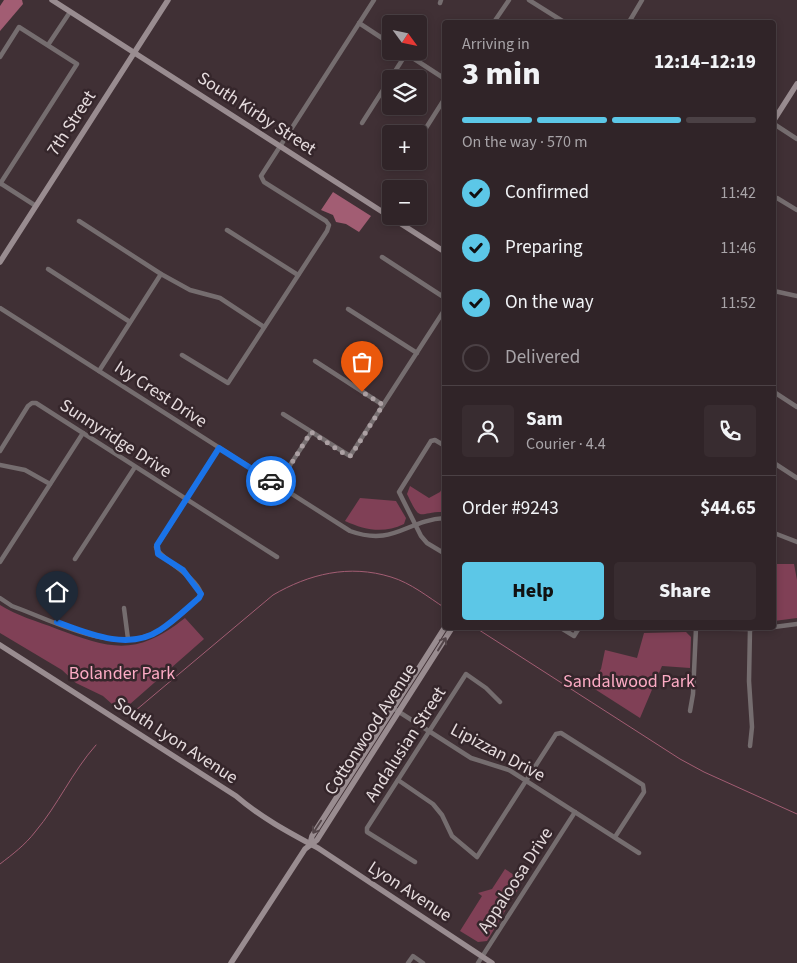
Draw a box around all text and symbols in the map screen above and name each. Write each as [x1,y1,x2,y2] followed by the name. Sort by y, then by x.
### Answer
[382,15,428,60] north arrow
[382,15,427,225] map controls
[462,33,530,55] text: Arriving in
[654,49,756,76] text: 12:14–12:19
[462,51,541,97] text: 3 min
[193,66,321,161] street label: South Kirby Street
[382,70,427,115] button: layers
[41,86,102,161] street label: 7th Street
[382,125,427,170] button: +
[462,131,587,153] text: On the way · 570 m
[462,179,490,207] icon: check
[505,179,589,206] text: Confirmed
[382,180,427,225] button: −
[720,182,756,204] text: 11:42
[462,234,490,262] icon: check
[505,234,583,261] text: Preparing
[720,237,756,259] text: 11:46
[462,289,490,317] icon: check
[505,289,594,316] text: On the way
[720,292,756,314] text: 11:52
[341,341,383,392] pin
[505,344,580,371] text: Delivered
[348,348,376,376] icon: bag
[109,355,212,434] street label: Ivy Crest Drive
[55,393,176,484] street label: Sunnyridge Drive
[462,405,514,457] button: person
[704,405,756,457] button: phone
[526,406,563,433] text: Sam
[526,433,606,455] text: Courier · 4.4
[246,456,296,506] courier
[257,467,285,495] icon: car
[462,495,559,522] text: Order #9243
[700,495,756,522] text: $44.65
[462,562,604,620] button: Help
[614,562,756,620] button: Share
[36,571,78,622] pin
[43,578,71,606] icon: home
[438,637,448,651] one-way arrow
[318,659,422,800] street label: Cottonwood Avenue
[69,661,175,686] park label: Bolander Park
[563,669,695,694] park label: Sandalwood Park
[359,682,452,807] street label: Andalusian Street
[109,691,243,790] street label: South Lyon Avenue
[446,717,550,788] street label: Lipizzan Drive
[312,820,322,834] one-way arrow
[472,822,559,938] street label: Appaloosa Drive
[363,855,456,928] street label: Lyon Avenue

